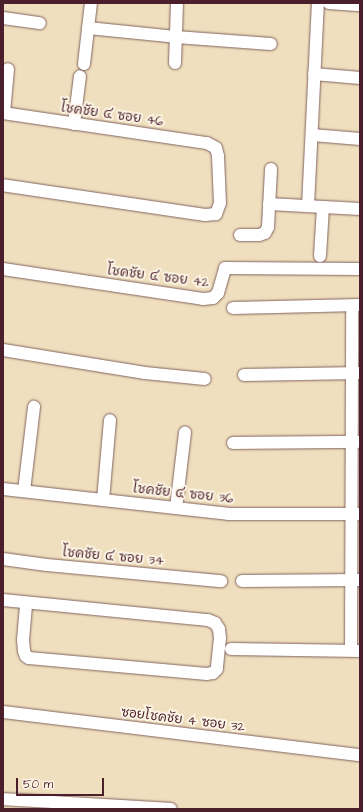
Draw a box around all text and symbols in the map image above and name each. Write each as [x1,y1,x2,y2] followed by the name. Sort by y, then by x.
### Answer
[60,100,164,130] street label: โชคชัย ๔ ซอย 46
[106,263,210,291] street label: โชคชัย ๔ ซอย 42
[132,481,234,507] street label: โชคชัย ๔ ซอย 36
[62,545,164,569] street label: โชคชัย ๔ ซอย 34
[120,705,246,735] street label: ซอยโชคชัย 4 ซอย 32
[18,770,106,796] scale bar
[23,776,53,793] text: 50 m

